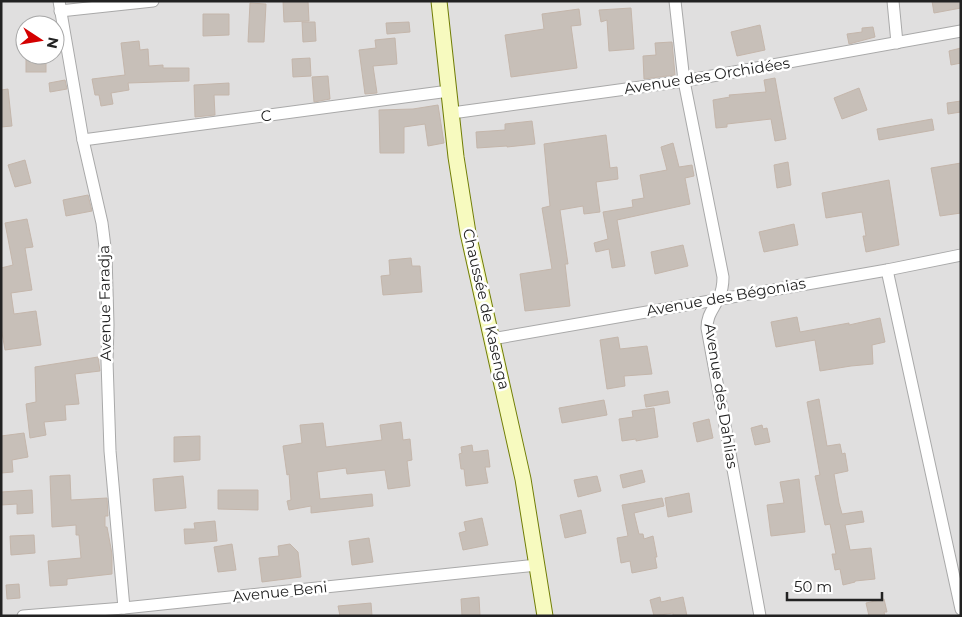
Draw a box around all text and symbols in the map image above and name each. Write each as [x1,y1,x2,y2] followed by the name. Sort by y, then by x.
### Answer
[15,15,65,65] north arrow
[43,35,63,50] text: N
[623,53,791,98] street label: Avenue des Orchidées
[259,105,273,126] street label: C
[459,227,514,391] street label: Chaussée de Kasenga
[94,245,115,361] street label: Avenue Faradja
[645,273,807,320] street label: Avenue des Bégonias
[701,322,742,470] street label: Avenue des Dahlias
[787,570,882,602] scale bar
[232,577,328,606] street label: Avenue Beni
[794,577,832,596] text: 50 m

